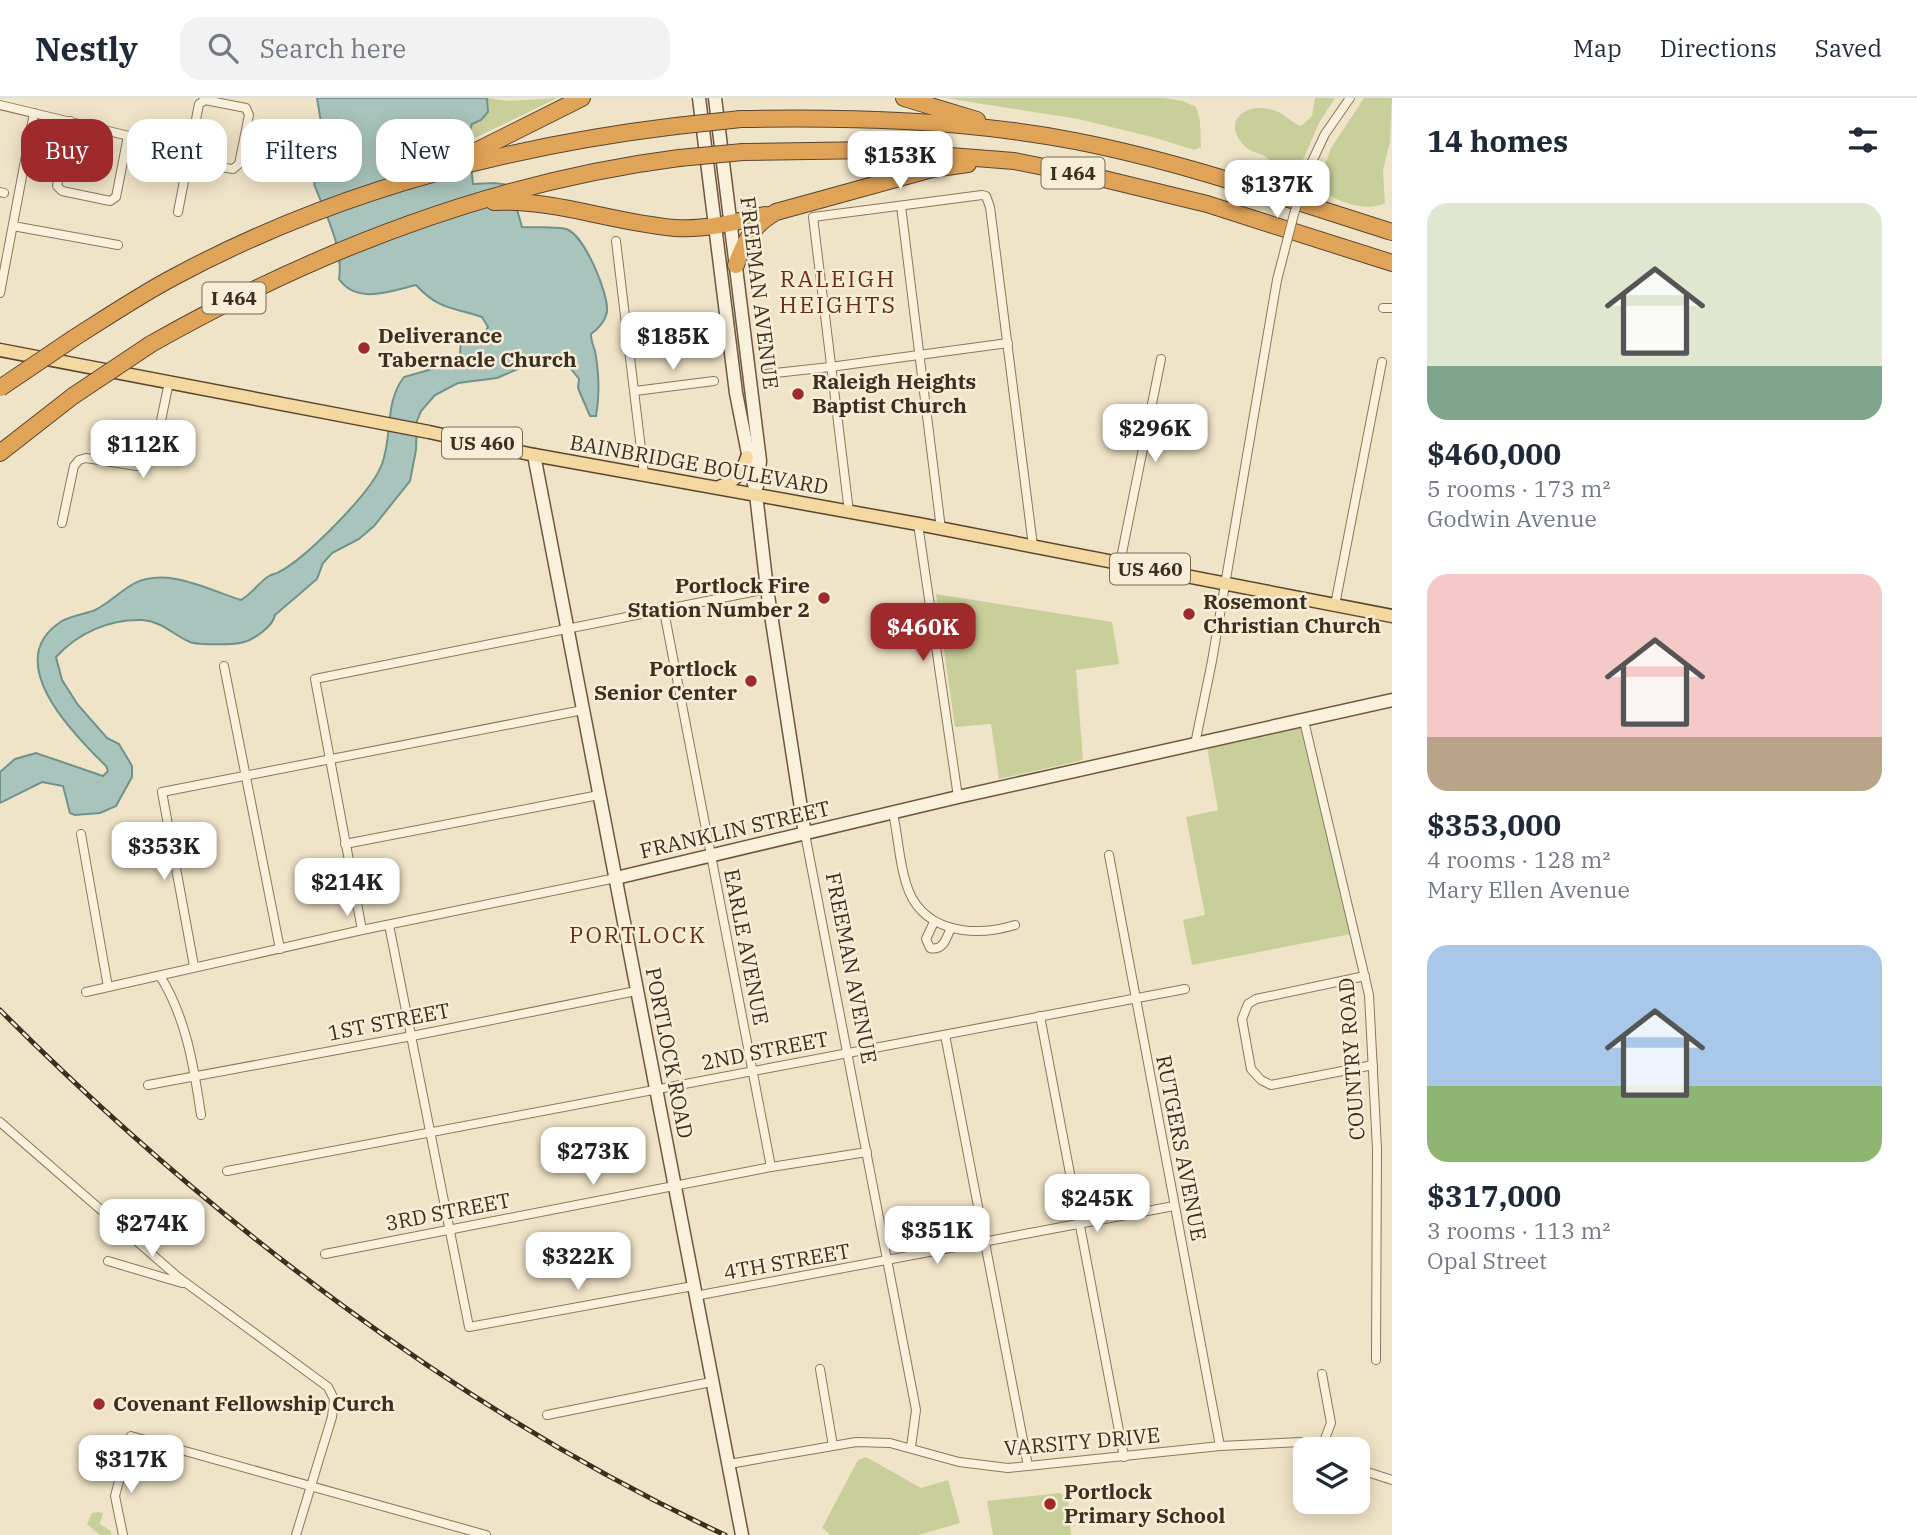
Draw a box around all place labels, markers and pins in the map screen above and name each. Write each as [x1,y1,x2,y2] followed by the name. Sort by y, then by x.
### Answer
[851,132,949,191] pin: $153K
[1228,160,1326,220] pin: $137K
[624,313,722,372] pin: $185K
[378,321,577,373] place label: Deliverance Tabernacle Church
[356,340,372,356] marker: Deliverance Tabernacle Church
[812,367,976,419] place label: Raleigh Heights Baptist Church
[790,386,806,402] marker: Raleigh Heights Baptist Church
[1106,404,1204,464] pin: $296K
[94,420,192,480] pin: $112K
[627,571,810,623] place label: Portlock Fire Station Number 2
[1203,587,1381,639] place label: Rosemont Christian Church
[816,590,832,606] marker: Portlock Fire Station Number 2
[874,603,972,663] pin: $460K
[1181,606,1197,622] marker: Rosemont Christian Church
[594,654,738,706] place label: Portlock Senior Center
[743,673,759,689] marker: Portlock Senior Center
[115,822,213,882] pin: $353K
[298,858,396,918] pin: $214K
[544,1128,642,1187] pin: $273K
[1048,1174,1146,1234] pin: $245K
[103,1200,201,1259] pin: $274K
[888,1206,986,1266] pin: $351K
[529,1232,627,1292] pin: $322K
[113,1389,395,1417] place label: Covenant Fellowship Curch
[91,1396,107,1412] marker: Covenant Fellowship Curch
[82,1436,180,1495] pin: $317K
[1064,1477,1225,1529] place label: Portlock Primary School
[1042,1496,1058,1512] marker: Portlock Primary School

